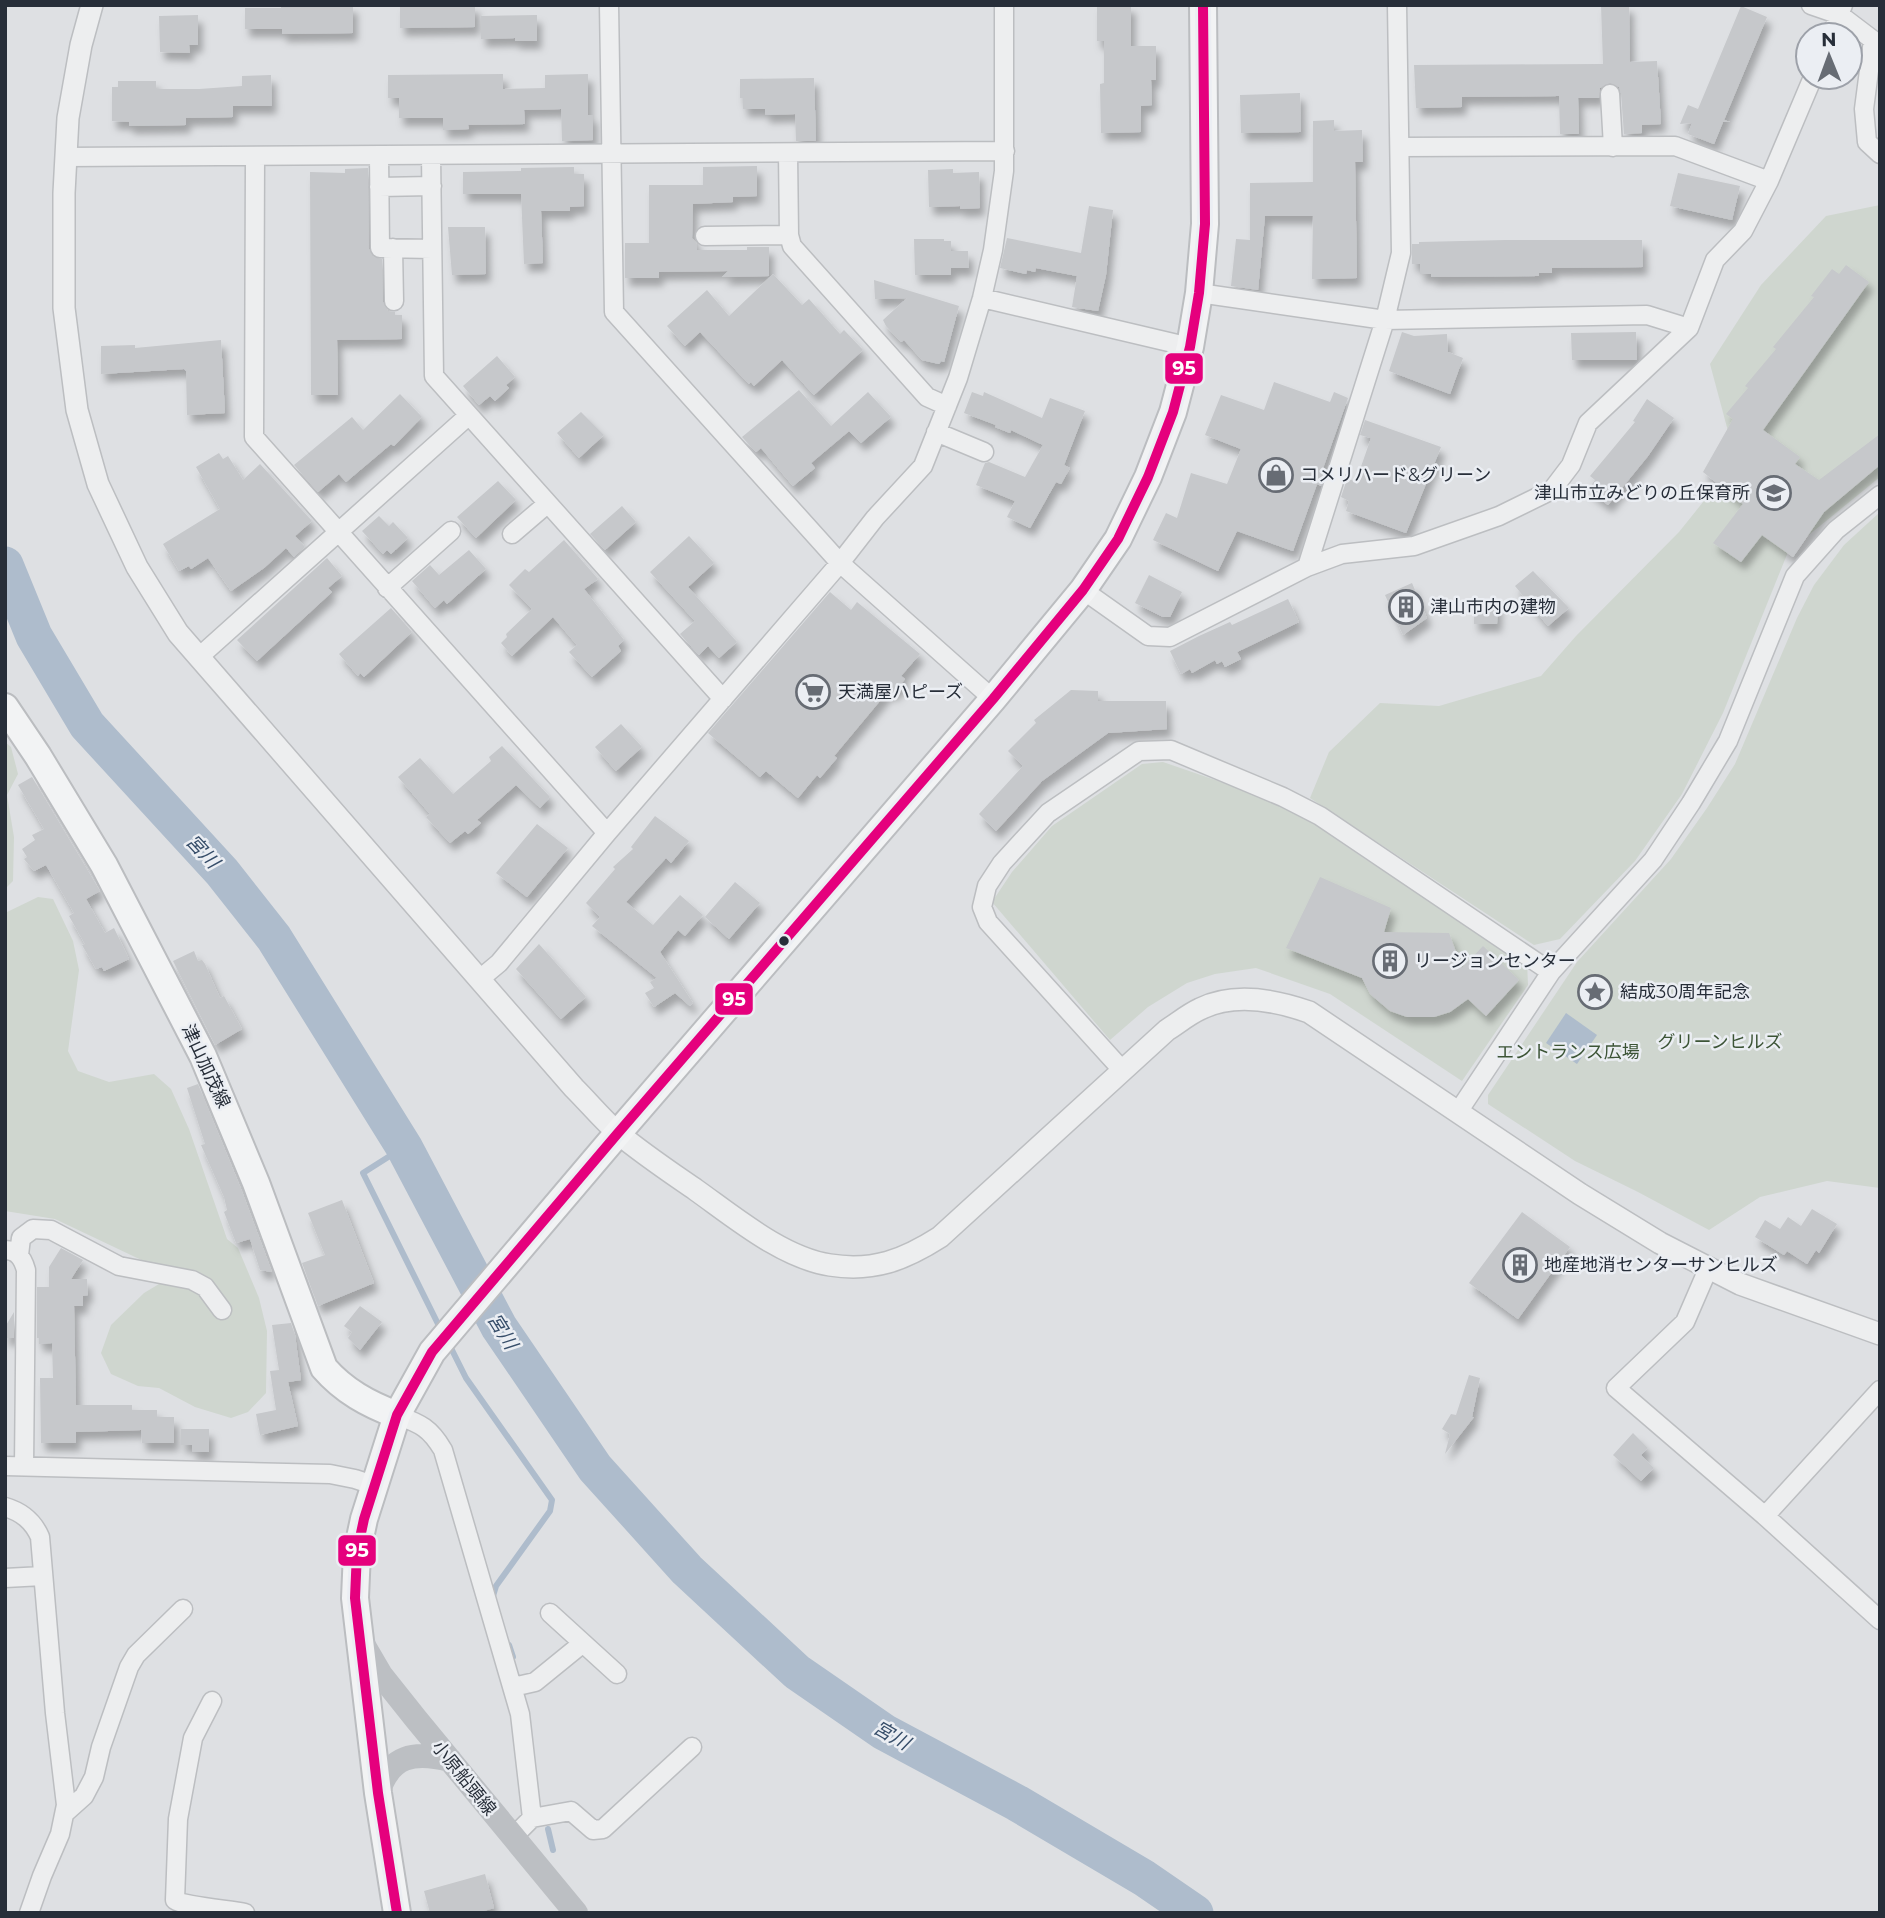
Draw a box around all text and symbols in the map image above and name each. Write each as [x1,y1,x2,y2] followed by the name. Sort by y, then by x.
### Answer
[1794,21,1864,91] north arrow
[1821,28,1837,51] text: N
[1164,352,1204,385] line badge: 95
[1172,357,1196,380] text: 95
[1257,456,1295,494] shop icon: コメリハード&グリーン
[1300,464,1491,486] place label: コメリハード&グリーン
[1755,474,1793,512] school or university icon: 津山市立みどりの丘保育所
[1534,482,1750,504] place label: 津山市立みどりの丘保育所
[1387,588,1425,626] building icon: 津山市内の建物
[1430,596,1556,618] place label: 津山市内の建物
[794,673,832,711] supermarket icon: 天満屋ハピーズ
[838,681,963,703] place label: 天満屋ハピーズ
[181,830,225,875] water label: 宮川
[777,934,791,948] unlabelled marker
[1371,942,1409,980] building icon: リージョンセンター
[1414,950,1576,972] place label: リージョンセンター
[1576,973,1614,1011] place icon: 結成30周年記念
[1620,981,1750,1003] place label: 結成30周年記念
[714,982,754,1016] line badge: 95
[722,988,746,1011] text: 95
[177,1021,235,1111] street label: 津山加茂線
[1657,1031,1783,1053] park label: グリーンヒルズ
[1496,1041,1640,1063] park label: エントランス広場
[1501,1246,1539,1284] building icon: 地産地消センターサンヒルズ
[1544,1254,1778,1276] place label: 地産地消センターサンヒルズ
[483,1309,523,1355] water label: 宮川
[337,1534,377,1567] line badge: 95
[345,1539,369,1562] text: 95
[870,1716,916,1756] water label: 宮川
[427,1736,501,1820] street label: 小原船頭線

